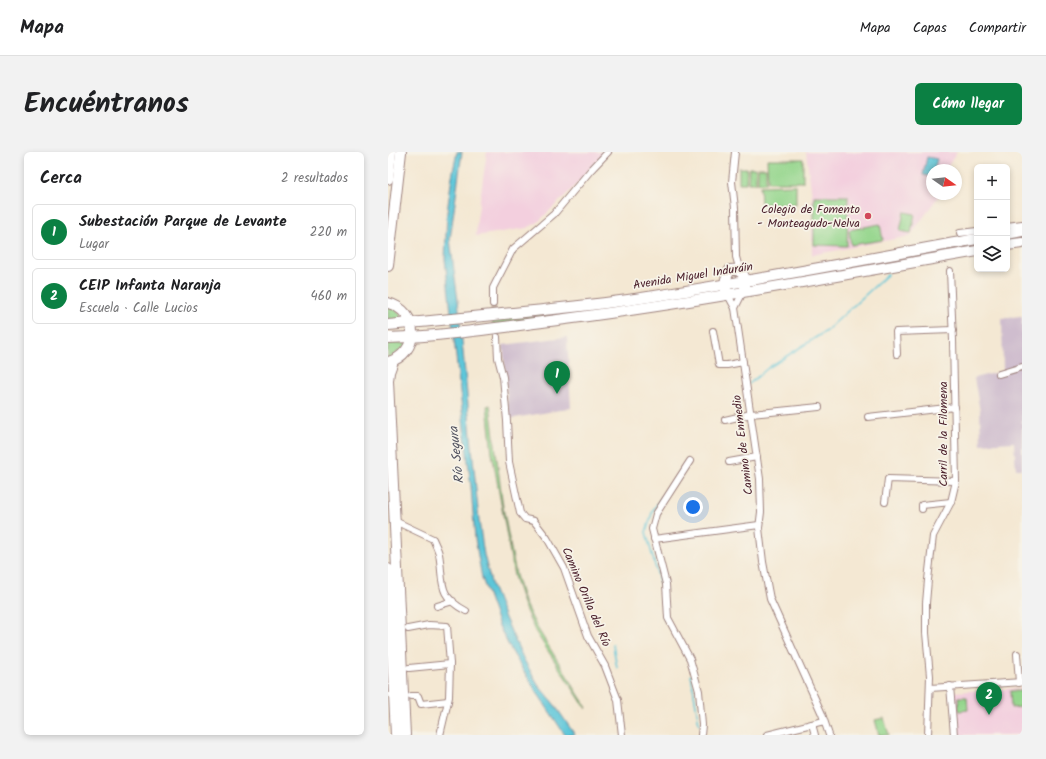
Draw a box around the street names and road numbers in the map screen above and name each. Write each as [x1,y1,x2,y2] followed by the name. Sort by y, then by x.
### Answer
[632,257,754,295] street label: Avenida Miguel Induráin
[934,381,953,487] street label: Carril de la Filomena
[727,394,759,496] street label: Camino de Enmedio
[556,544,616,650] street label: Camino Orilla del Río

